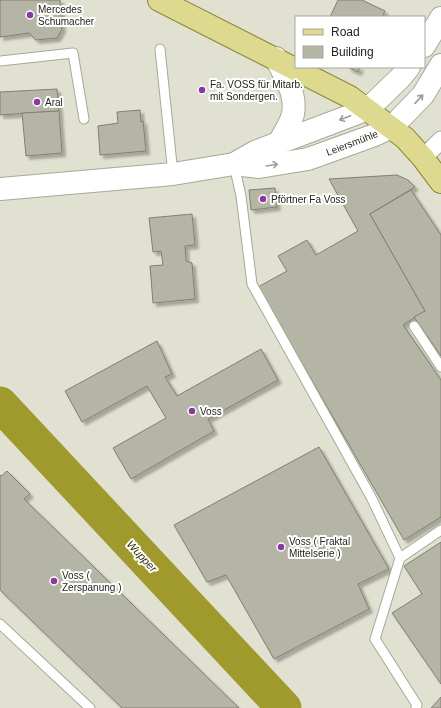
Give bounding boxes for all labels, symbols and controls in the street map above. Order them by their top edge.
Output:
place label: Mercedes Schumacher [38,4,95,27]
marker: Mercedes Schumacher [25,10,35,20]
legend [295,16,425,68]
text: Road [331,25,360,39]
text: Building [331,45,374,59]
place label: Fa. VOSS für Mitarb. mit Sondergen. [210,79,303,102]
marker: Fa. VOSS für Mitarb. mit Sondergen. [197,85,207,95]
one-way arrow [414,94,424,104]
marker: Aral [32,97,42,107]
place label: Aral [45,97,63,108]
one-way arrow [340,114,352,122]
street label: Leiersmühle [325,128,380,158]
one-way arrow [265,161,278,169]
marker: Pförtner Fa Voss [258,194,268,204]
place label: Pförtner Fa Voss [271,194,345,205]
marker: Voss [187,406,197,416]
place label: Voss [200,406,222,417]
place label: Voss ( Fraktal Mittelserie ) [289,536,350,559]
water label: Wupper [124,538,160,575]
marker: Voss ( Fraktal Mittelserie ) [276,542,286,552]
place label: Voss ( Zerspanung ) [62,570,121,593]
marker: Voss ( Zerspanung ) [49,576,59,586]

